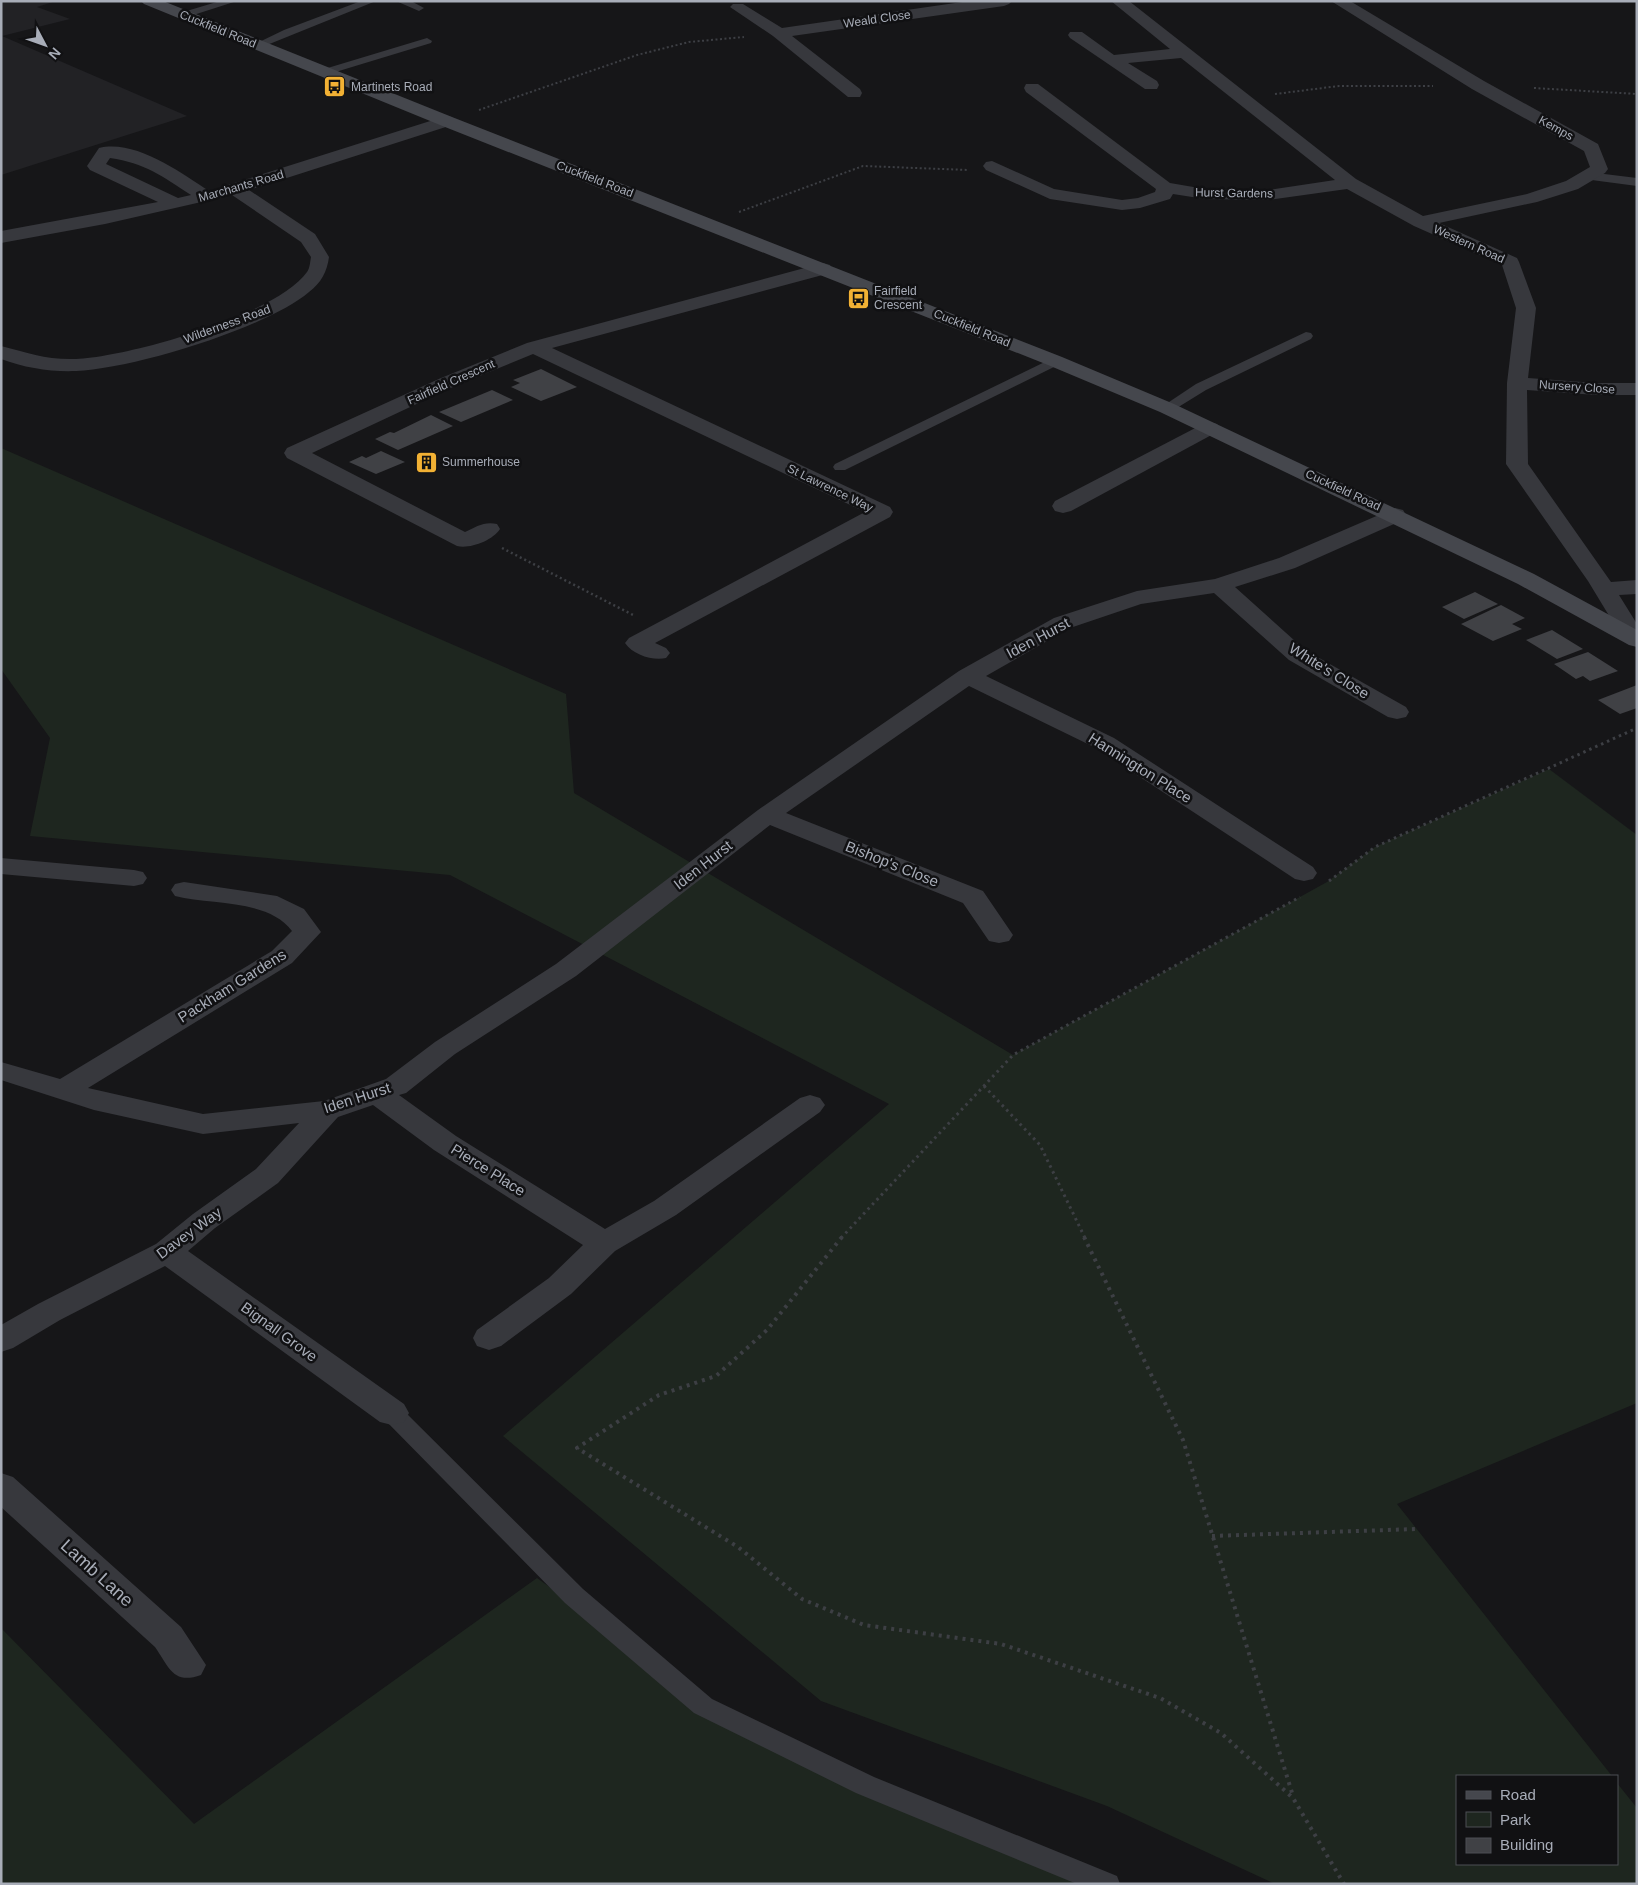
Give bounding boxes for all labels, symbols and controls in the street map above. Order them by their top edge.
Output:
street label: Cuckfield Road [178,7,258,51]
street label: Weald Close [842,7,912,31]
north arrow [20,20,70,70]
text: N [45,44,64,63]
bus stop icon: Martinets Road [323,75,347,99]
place label: Martinets Road [351,80,432,94]
street label: Kemps [1536,113,1576,143]
street label: Cuckfield Road [555,158,635,200]
street label: Marchants Road [197,167,285,205]
street label: Hurst Gardens [1195,185,1273,201]
street label: Western Road [1431,222,1507,266]
place label: Fairfield Crescent [874,284,923,312]
bus stop icon: Fairfield Crescent [846,286,870,310]
street label: Wilderness Road [182,302,272,346]
street label: Cuckfield Road [932,306,1012,350]
street label: Fairfield Crescent [405,356,497,408]
street label: Nursery Close [1539,377,1616,397]
building icon: Summerhouse [414,450,438,474]
place label: Summerhouse [442,455,520,469]
street label: St Lawrence Way [785,461,875,515]
street label: Cuckfield Road [1303,466,1383,514]
street label: Iden Hurst [1003,613,1073,661]
street label: White's Close [1286,639,1372,702]
street label: Hannington Place [1086,729,1195,806]
street label: Iden Hurst [670,836,736,893]
street label: Bishop's Close [843,837,941,890]
street label: Packham Gardens [175,945,289,1026]
street label: Iden Hurst [321,1078,393,1116]
street label: Pierce Place [448,1140,528,1199]
street label: Davey Way [153,1203,225,1262]
street label: Bignall Grove [238,1298,321,1365]
street label: Lamb Lane [57,1535,137,1611]
legend [1456,1775,1618,1865]
text: Road [1500,1786,1536,1803]
text: Park [1500,1811,1531,1828]
text: Building [1500,1836,1553,1853]

